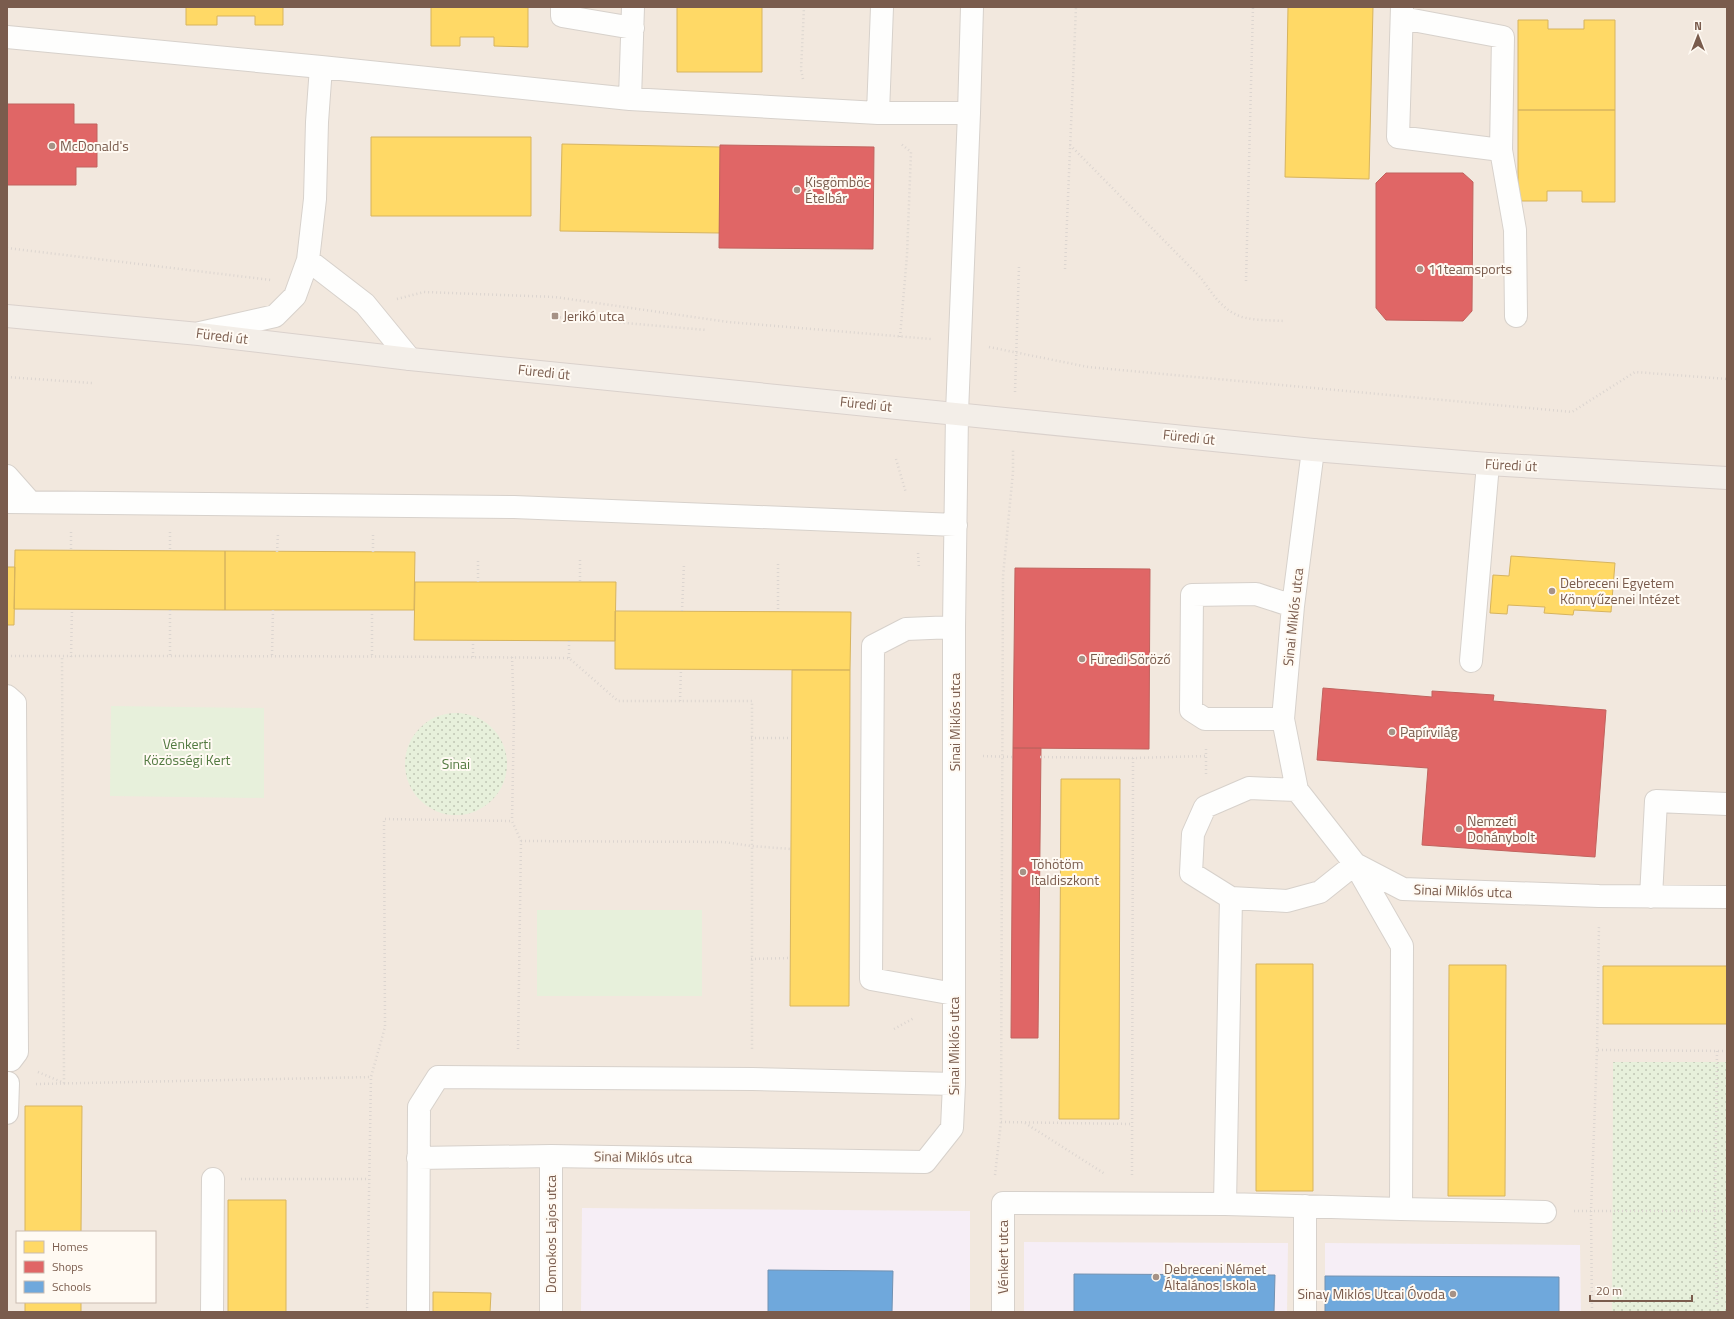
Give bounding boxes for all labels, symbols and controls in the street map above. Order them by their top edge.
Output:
north arrow [1678,16,1718,56]
text: N [1694,18,1702,34]
place label: McDonald's [60,135,129,156]
marker: McDonald's [47,141,57,151]
place label: Kisgömböc Ételbár [805,171,870,208]
marker: Kisgömböc Ételbár [792,185,802,195]
place label: 11teamsports [1428,258,1512,279]
marker: 11teamsports [1415,264,1425,274]
place label: Jerikó utca [563,305,624,326]
marker: Jerikó utca [550,311,560,321]
street label: Füredi út [195,322,249,349]
street label: Füredi út [517,358,571,385]
street label: Füredi út [839,390,893,417]
street label: Füredi út [1162,423,1216,450]
street label: Füredi út [1484,453,1538,476]
street label: Sinai Miklós utca [1277,567,1308,667]
place label: Debreceni Egyetem Könnyűzenei Intézet [1560,572,1680,609]
marker: Debreceni Egyetem Könnyűzenei Intézet [1547,586,1557,596]
place label: Füredi Söröző [1090,648,1171,669]
marker: Füredi Söröző [1077,654,1087,664]
street label: Sinai Miklós utca [944,673,965,771]
place label: Papírvilág [1400,721,1458,742]
marker: Papírvilág [1387,727,1397,737]
park label: Vénkerti Közösségi Kert [144,733,231,770]
park label: Sinai [442,753,470,774]
place label: Nemzeti Dohánybolt [1467,810,1535,847]
marker: Nemzeti Dohánybolt [1454,824,1464,834]
place label: Töhötöm Italdiszkont [1031,853,1099,890]
marker: Töhötöm Italdiszkont [1018,867,1028,877]
street label: Sinai Miklós utca [1413,878,1513,903]
street label: Sinai Miklós utca [943,997,964,1095]
street label: Sinai Miklós utca [594,1145,692,1168]
street label: Domokos Lajos utca [540,1175,561,1293]
street label: Vénkert utca [992,1220,1013,1294]
legend [16,1231,156,1303]
text: Homes [52,1237,88,1256]
text: Shops [52,1257,84,1276]
place label: Debreceni Német Általános Iskola [1164,1258,1266,1295]
marker: Debreceni Német Általános Iskola [1151,1272,1161,1282]
text: Schools [52,1277,92,1296]
scale bar [1590,1277,1692,1303]
text: 20 m [1596,1281,1622,1300]
place label: Sinay Miklós Utcai Óvoda [1297,1283,1445,1304]
marker: Sinay Miklós Utcai Óvoda [1448,1289,1458,1299]

